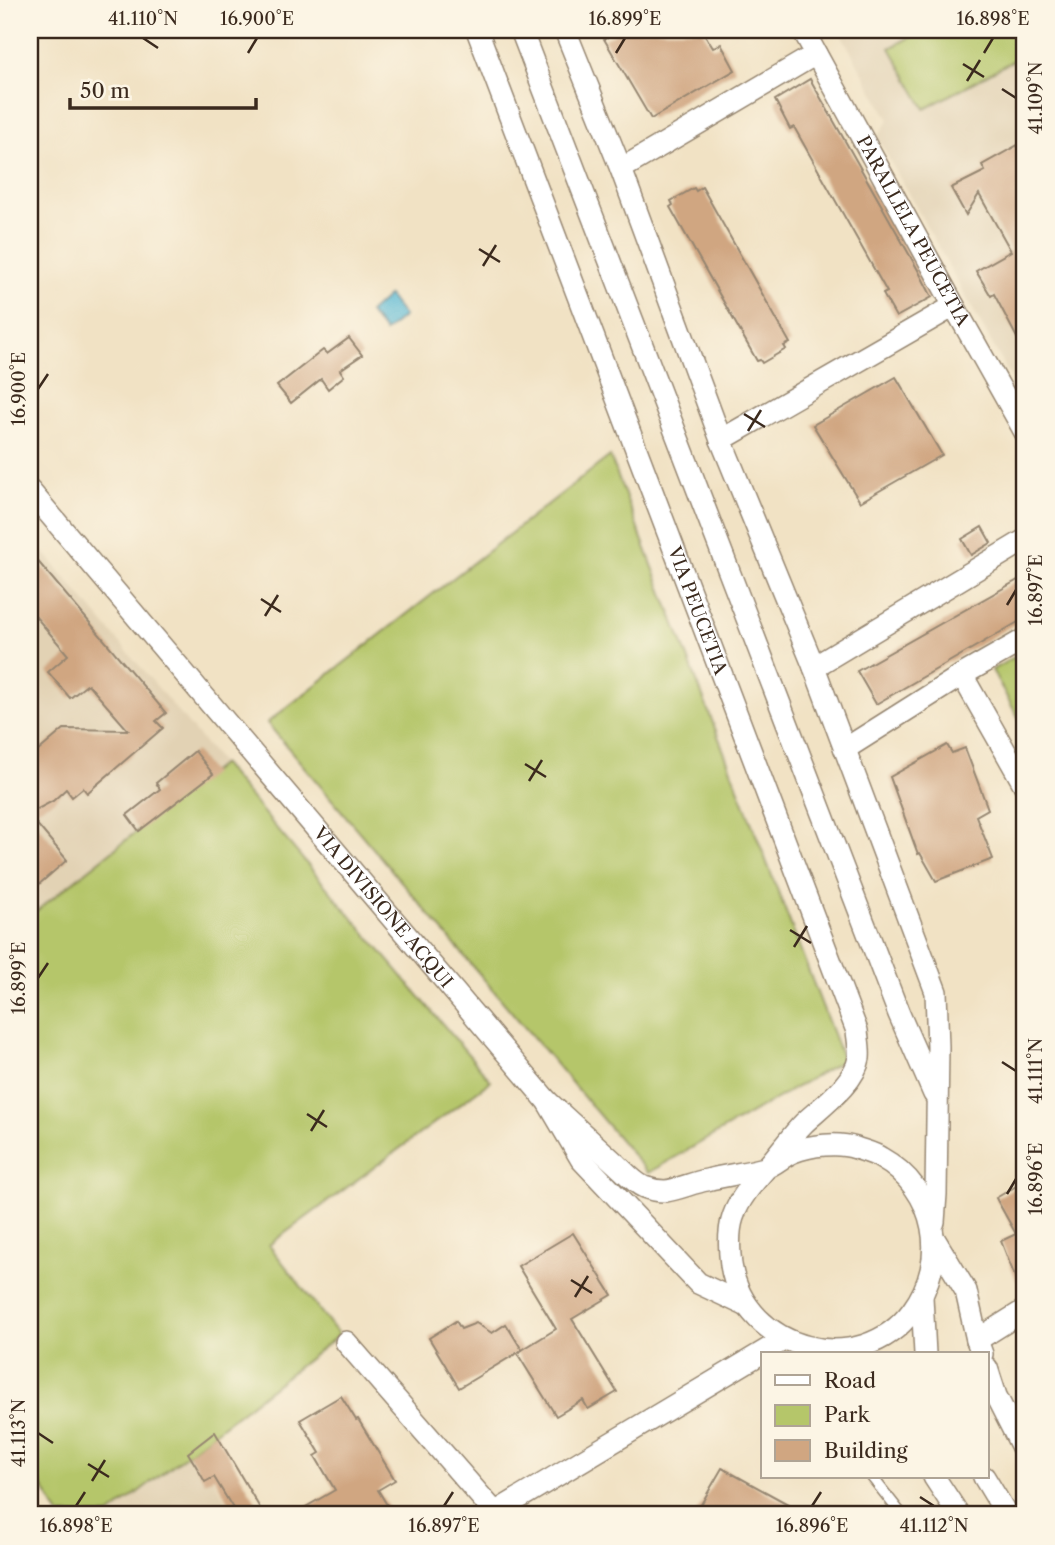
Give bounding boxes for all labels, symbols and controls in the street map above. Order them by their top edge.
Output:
text: 41.110°N [108,8,178,30]
text: 16.900°E [220,8,294,30]
text: 16.899°E [589,8,662,30]
text: 16.898°E [956,8,1030,30]
text: 41.109°N [1025,61,1047,135]
scale bar [70,66,256,110]
text: 50 m [80,78,130,103]
street label: PARALLELA PEUCETIA [852,132,974,331]
text: 16.900°E [8,352,30,426]
street label: VIA PEUCETIA [663,543,732,678]
text: 16.897°E [1025,554,1047,626]
street label: VIA DIVISIONE ACQUI [308,822,457,992]
text: 16.899°E [8,942,30,1015]
text: 41.111°N [1025,1038,1047,1104]
text: 16.896°E [1025,1143,1047,1215]
legend [761,1352,988,1478]
text: Road [824,1368,876,1393]
text: 41.113°N [8,1399,30,1467]
text: Park [824,1402,870,1427]
text: Building [824,1438,909,1463]
text: 16.898°E [39,1515,113,1537]
text: 16.897°E [408,1515,480,1537]
text: 16.896°E [776,1515,848,1537]
text: 41.112°N [899,1515,969,1537]

